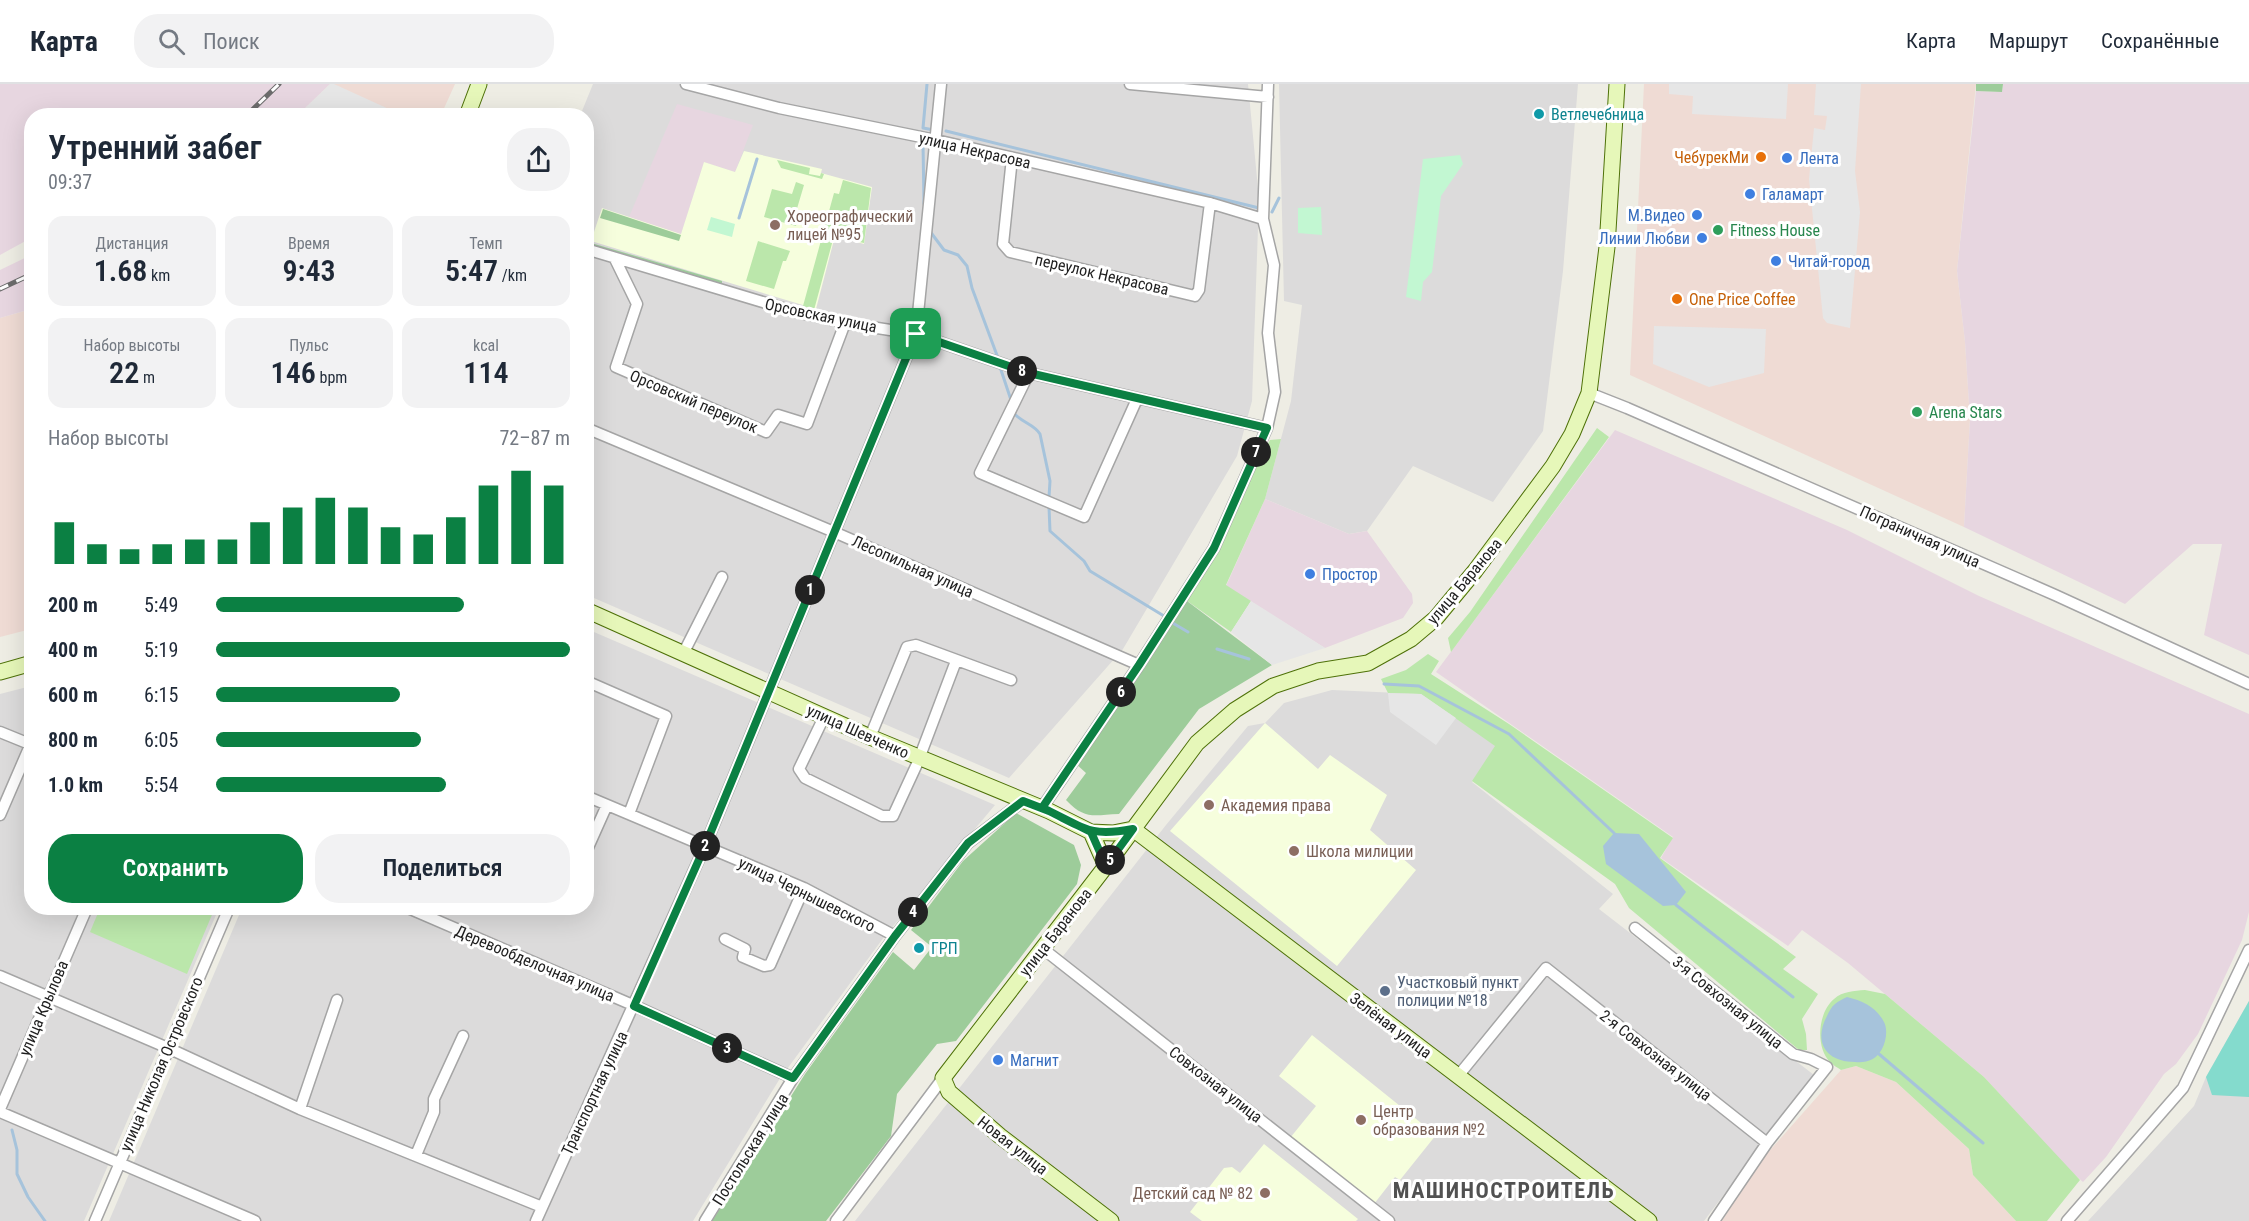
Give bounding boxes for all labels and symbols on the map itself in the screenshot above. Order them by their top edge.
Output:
place label: Ветлечебница [1551,105,1644,124]
marker: Ветлечебница [1532,107,1546,121]
street label: улица Некрасова [917,128,1033,173]
place label: ЧебурекМи [1674,148,1749,167]
place label: Лента [1799,149,1839,168]
marker: ЧебурекМи [1754,150,1768,164]
marker: Лента [1780,151,1794,165]
place label: Галамарт [1762,185,1824,204]
marker: Галамарт [1743,187,1757,201]
place label: М.Видео [1628,206,1685,225]
place label: Хореографический лицей №95 [787,207,913,244]
marker: М.Видео [1690,208,1704,222]
marker: Хореографический лицей №95 [768,218,782,232]
place label: Fitness House [1730,221,1820,240]
marker: Fitness House [1711,223,1725,237]
place label: Линии Любви [1599,229,1690,248]
marker: Линии Любви [1695,231,1709,245]
street label: переулок Некрасова [1033,250,1171,299]
place label: Читай-город [1788,252,1870,271]
marker: Читай-город [1769,254,1783,268]
place label: One Price Coffee [1689,290,1796,309]
marker: One Price Coffee [1670,292,1684,306]
street label: Орсовская улица [763,294,879,337]
pin [890,308,941,359]
pin: 8 [1007,356,1037,386]
street label: Орсовский переулок [627,366,761,437]
place label: Arena Stars [1929,403,2002,422]
marker: Arena Stars [1910,405,1924,419]
pin: 7 [1241,437,1271,467]
street label: Пограничная улица [1857,501,1983,571]
street label: Лесопильная улица [849,531,976,602]
street label: улица Баранова [1423,535,1506,628]
place label: Простор [1322,565,1378,584]
marker: Простор [1303,567,1317,581]
pin: 1 [795,575,825,605]
pin: 6 [1106,677,1136,707]
street label: улица Шевченко [804,700,912,762]
place label: Академия права [1221,796,1331,815]
marker: Академия права [1202,798,1216,812]
pin: 2 [690,831,720,861]
place label: Школа милиции [1306,842,1413,861]
marker: Школа милиции [1287,844,1301,858]
pin: 5 [1095,845,1125,875]
street label: улица Чернышевского [735,853,878,936]
street label: улица Баранова [1015,885,1096,980]
pin: 4 [898,897,928,927]
street label: Деревообделочная улица [452,921,617,1006]
place label: ГРП [931,939,958,958]
marker: ГРП [912,941,926,955]
street label: 3-я Совхозная улица [1669,952,1787,1053]
street label: улица Крылова [15,958,72,1059]
place label: Участковый пункт полиции №18 [1397,973,1519,1010]
street label: улица Николая Островского [116,974,207,1154]
marker: Участковый пункт полиции №18 [1378,984,1392,998]
street label: Зелёная улица [1346,989,1435,1062]
street label: 2-я Совхозная улица [1596,1006,1715,1105]
street label: Транспортная улица [557,1028,632,1158]
pin: 3 [712,1033,742,1063]
street label: Совхозная улица [1165,1042,1266,1127]
place label: Магнит [1010,1051,1059,1070]
marker: Магнит [991,1053,1005,1067]
street label: Постольская улица [708,1090,793,1209]
place label: Центр образования №2 [1373,1102,1485,1139]
street label: Новая улица [974,1112,1052,1179]
marker: Центр образования №2 [1354,1113,1368,1127]
district label: МАШИНОСТРОИТЕЛЬ [1393,1178,1615,1203]
place label: Детский сад № 82 [1133,1184,1253,1203]
marker: Детский сад № 82 [1258,1186,1272,1200]

